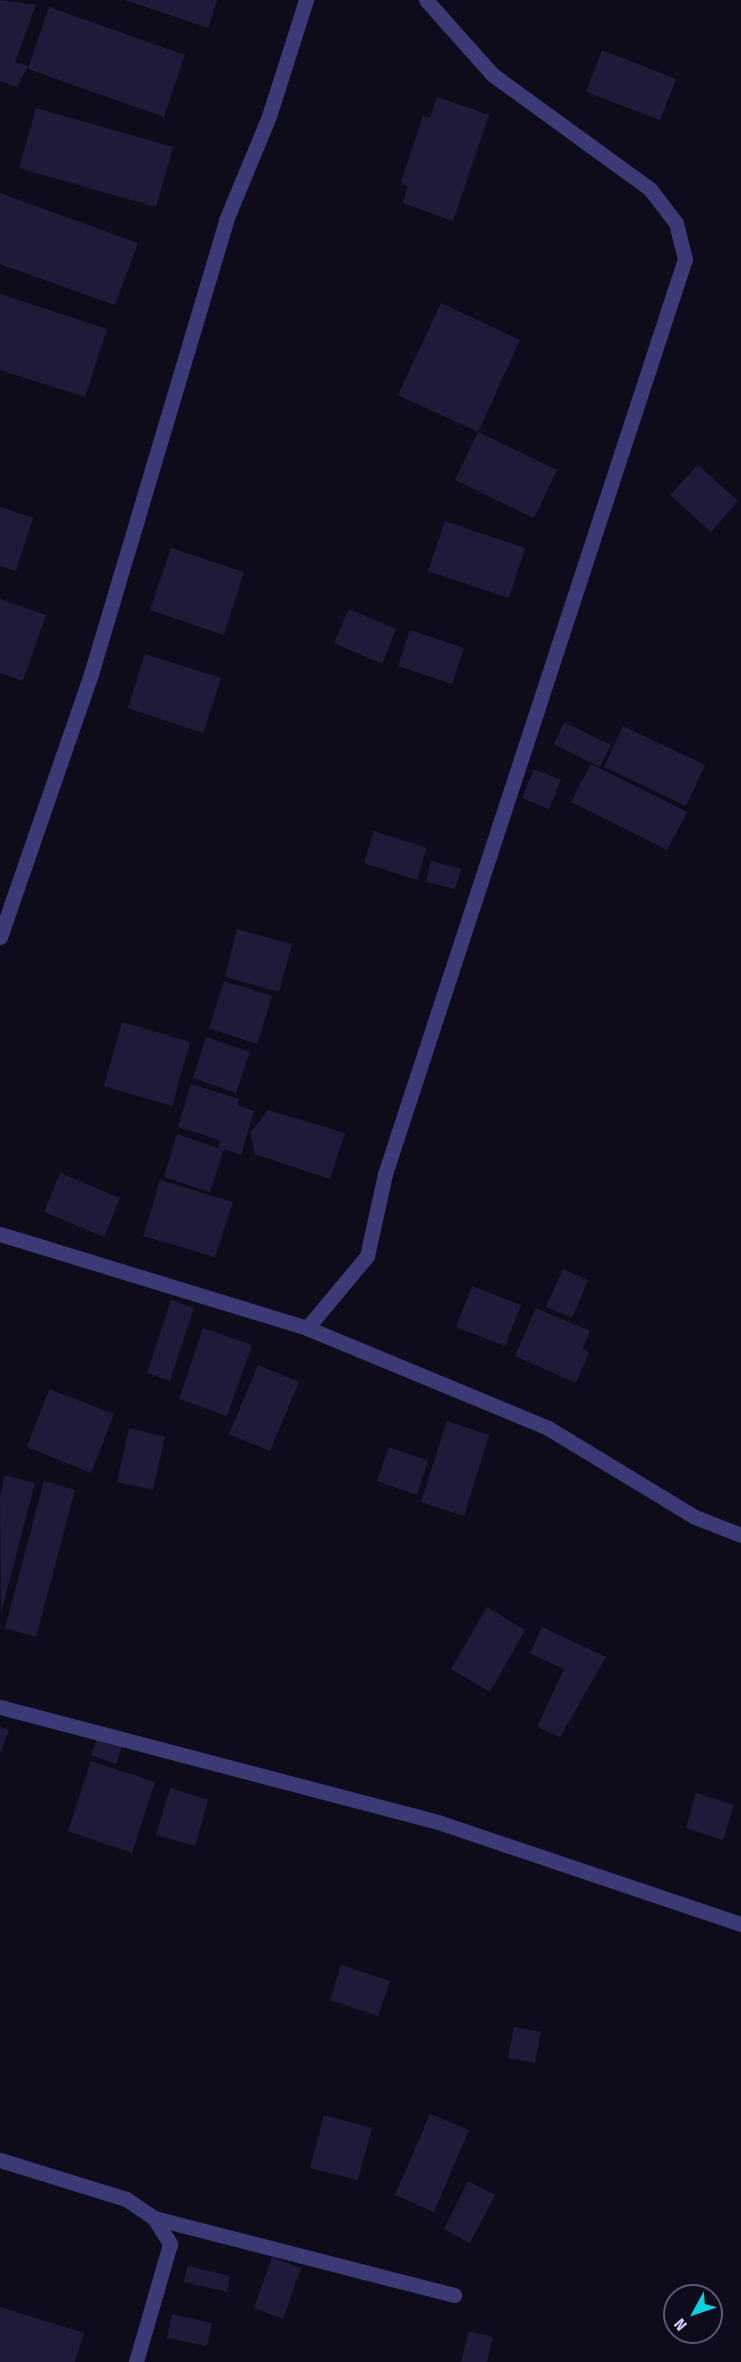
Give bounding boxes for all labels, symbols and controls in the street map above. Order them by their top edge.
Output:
north arrow [663,2284,723,2344]
text: N [670,2315,691,2334]

